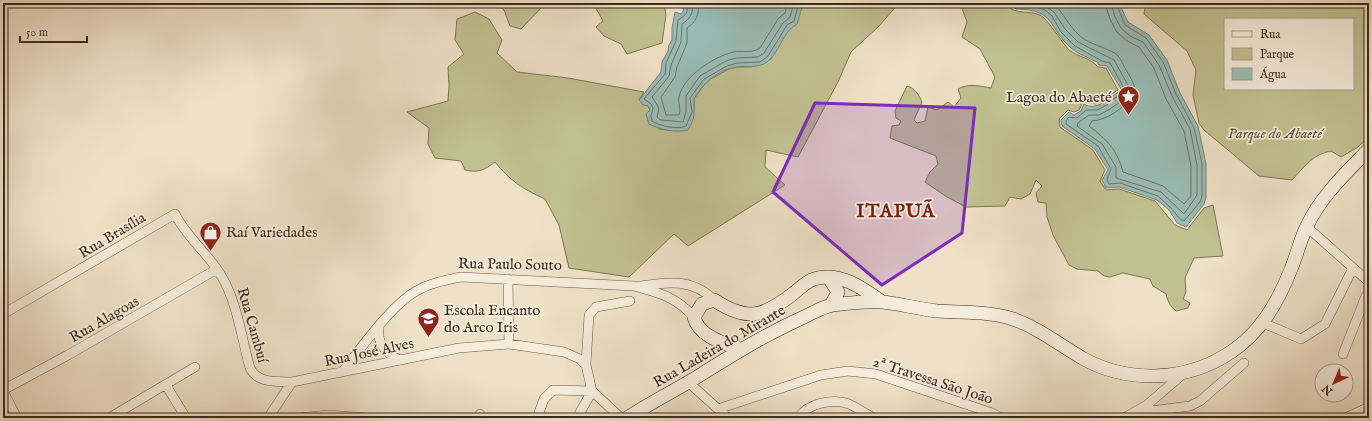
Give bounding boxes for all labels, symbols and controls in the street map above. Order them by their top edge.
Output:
scale bar [20,18,87,44]
legend [1224,18,1354,90]
text: 50 m [26,25,48,40]
text: Rua [1260,27,1281,42]
text: Parque [1260,47,1295,63]
text: Água [1259,66,1287,82]
place icon: Lagoa do Abaeté [1115,84,1141,117]
place label: Lagoa do Abaeté [1006,88,1112,107]
park label: Parque do Abaeté [1228,124,1325,143]
district label: ITAPUÃ [856,199,936,224]
street label: Rua Brasília [75,208,150,263]
shop icon: Raí Variedades [198,219,224,252]
place label: Raí Variedades [226,223,317,242]
street label: Rua Paulo Souto [458,254,562,275]
street label: Rua Cambuí [233,285,273,366]
street label: Rua Alagoas [66,292,143,347]
place label: Escola Encanto do Arco Iris [444,301,540,337]
street label: Rua Ladeira do Mirante [650,301,789,392]
school or university icon: Escola Encanto do Arco Iris [416,306,442,339]
street label: Rua José Alves [323,334,416,371]
street label: 2ª Travessa São João [870,352,995,409]
north arrow [1314,363,1354,403]
text: N [1319,381,1337,399]

